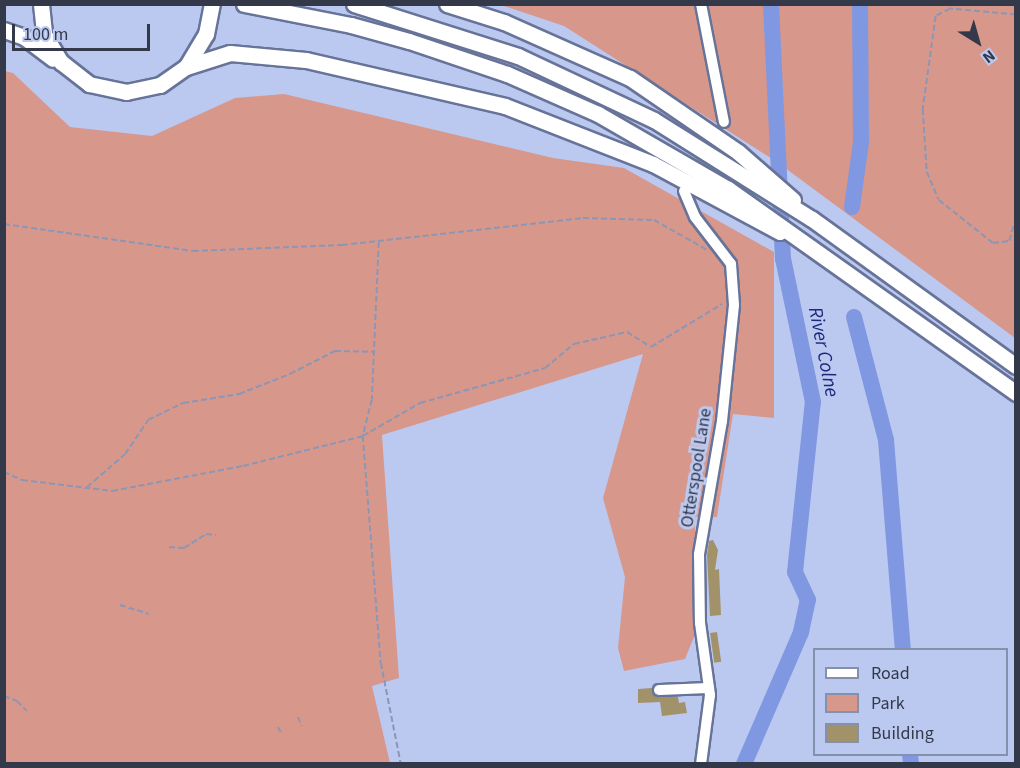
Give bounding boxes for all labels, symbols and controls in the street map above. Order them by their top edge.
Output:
scale bar [15,12,153,50]
north arrow [948,12,1008,72]
text: 100 m [23,22,68,47]
text: N [978,44,1000,68]
water label: River Colne [802,305,844,399]
street label: Otterspool Lane [677,407,717,529]
legend [813,648,1008,756]
text: Road [871,661,910,686]
text: Park [871,691,905,716]
text: Building [871,721,934,746]

